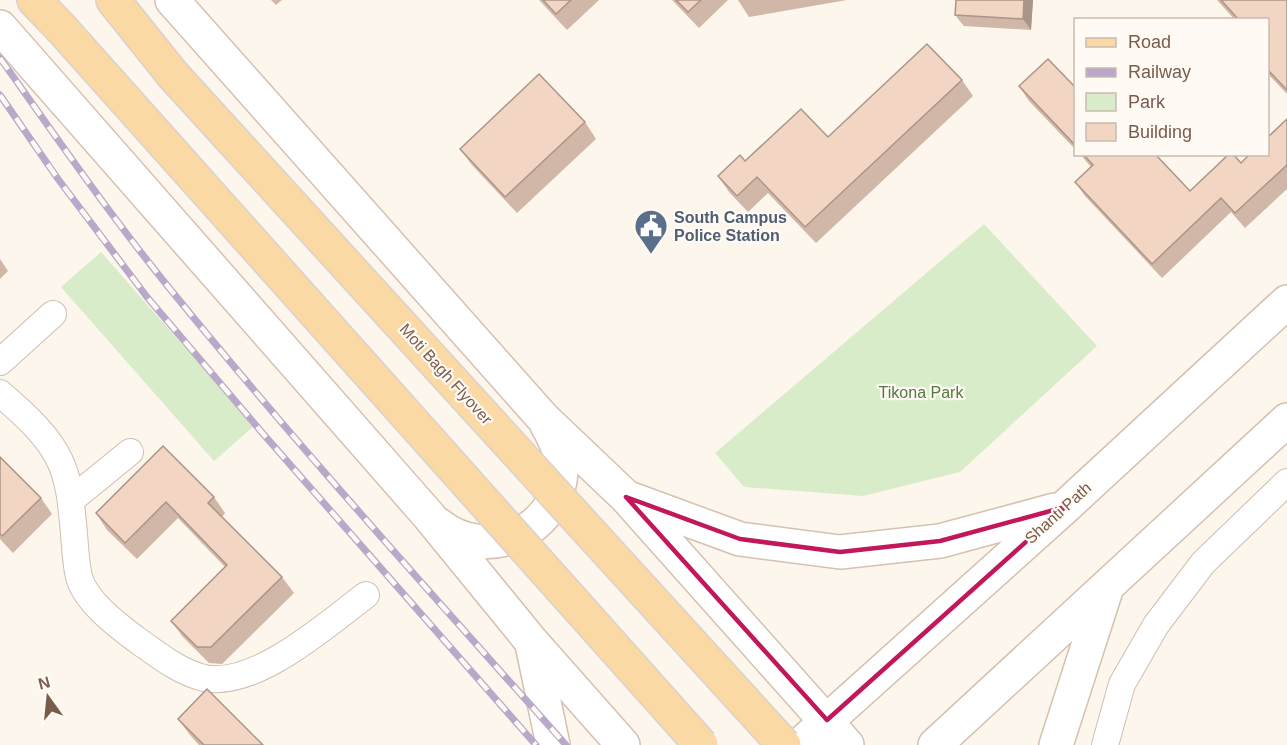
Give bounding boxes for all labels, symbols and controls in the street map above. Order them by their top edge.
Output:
legend [1074,18,1269,156]
text: Road [1128,32,1171,52]
text: Railway [1128,62,1191,82]
text: Park [1128,92,1166,112]
text: Building [1128,122,1192,142]
public building icon: South Campus Police Station [633,208,669,255]
place label: South Campus Police Station [674,209,787,244]
street label: Moti Bagh Flyover [397,320,496,428]
park label: Tikona Park [879,384,964,401]
street label: Shanti Path [1022,479,1094,547]
north arrow [18,667,78,727]
text: N [36,673,52,693]

